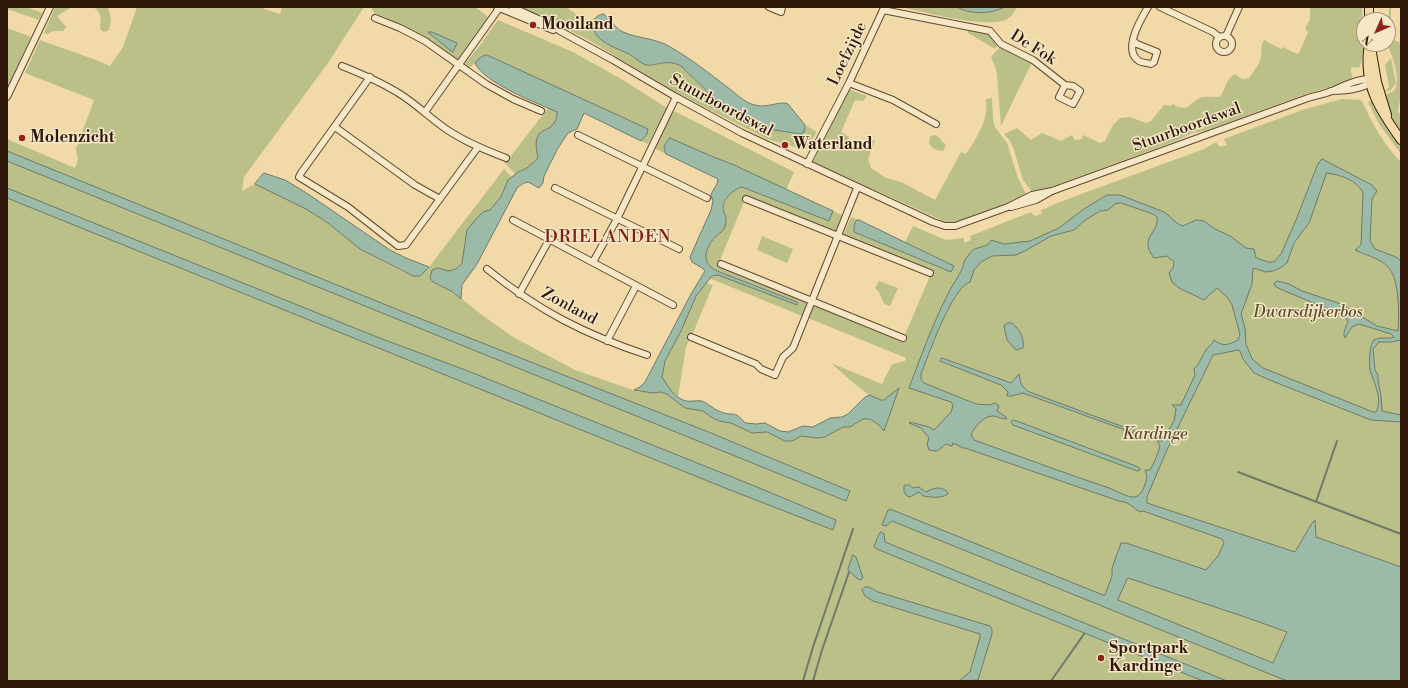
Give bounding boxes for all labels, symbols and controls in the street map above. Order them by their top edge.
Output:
north arrow [1356,12,1396,52]
place label: Mooiland [541,15,614,35]
street label: Loefzijde [824,19,872,89]
marker: Mooiland [528,20,538,30]
street label: De Fok [1006,26,1060,70]
text: N [1360,32,1376,48]
street label: Stuurboordswal [666,71,776,141]
street label: Stuurboordswal [1130,99,1244,157]
place label: Molenzicht [30,128,114,148]
marker: Molenzicht [17,133,27,143]
place label: Waterland [793,135,873,155]
marker: Waterland [780,140,790,150]
district label: DRIELANDEN [545,228,671,248]
street label: Zonland [538,284,600,330]
park label: Dwarsdijkerbos [1253,303,1363,323]
park label: Kardinge [1122,425,1188,445]
place label: Sportpark Kardinge [1109,639,1188,677]
marker: Sportpark Kardinge [1096,653,1106,663]

